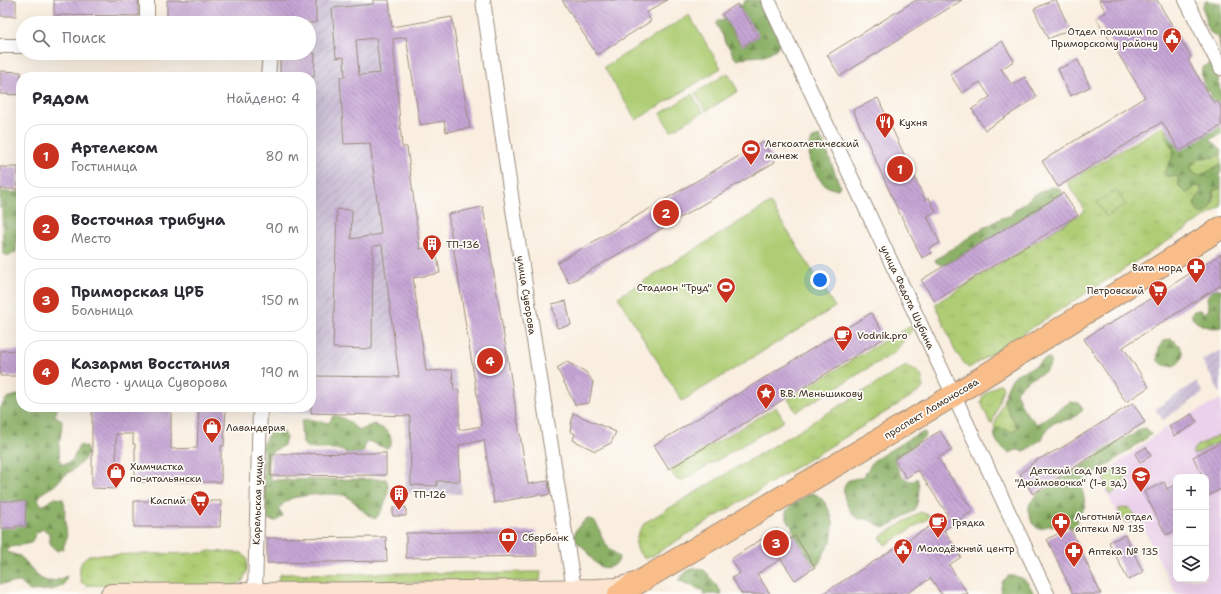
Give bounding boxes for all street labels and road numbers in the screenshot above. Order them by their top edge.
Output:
street label: улица Федота Шубина [878,243,938,352]
street label: улица Суворова [514,255,539,336]
street label: проспект Ломоносова [882,375,982,442]
street label: Карельская улица [249,454,266,545]

